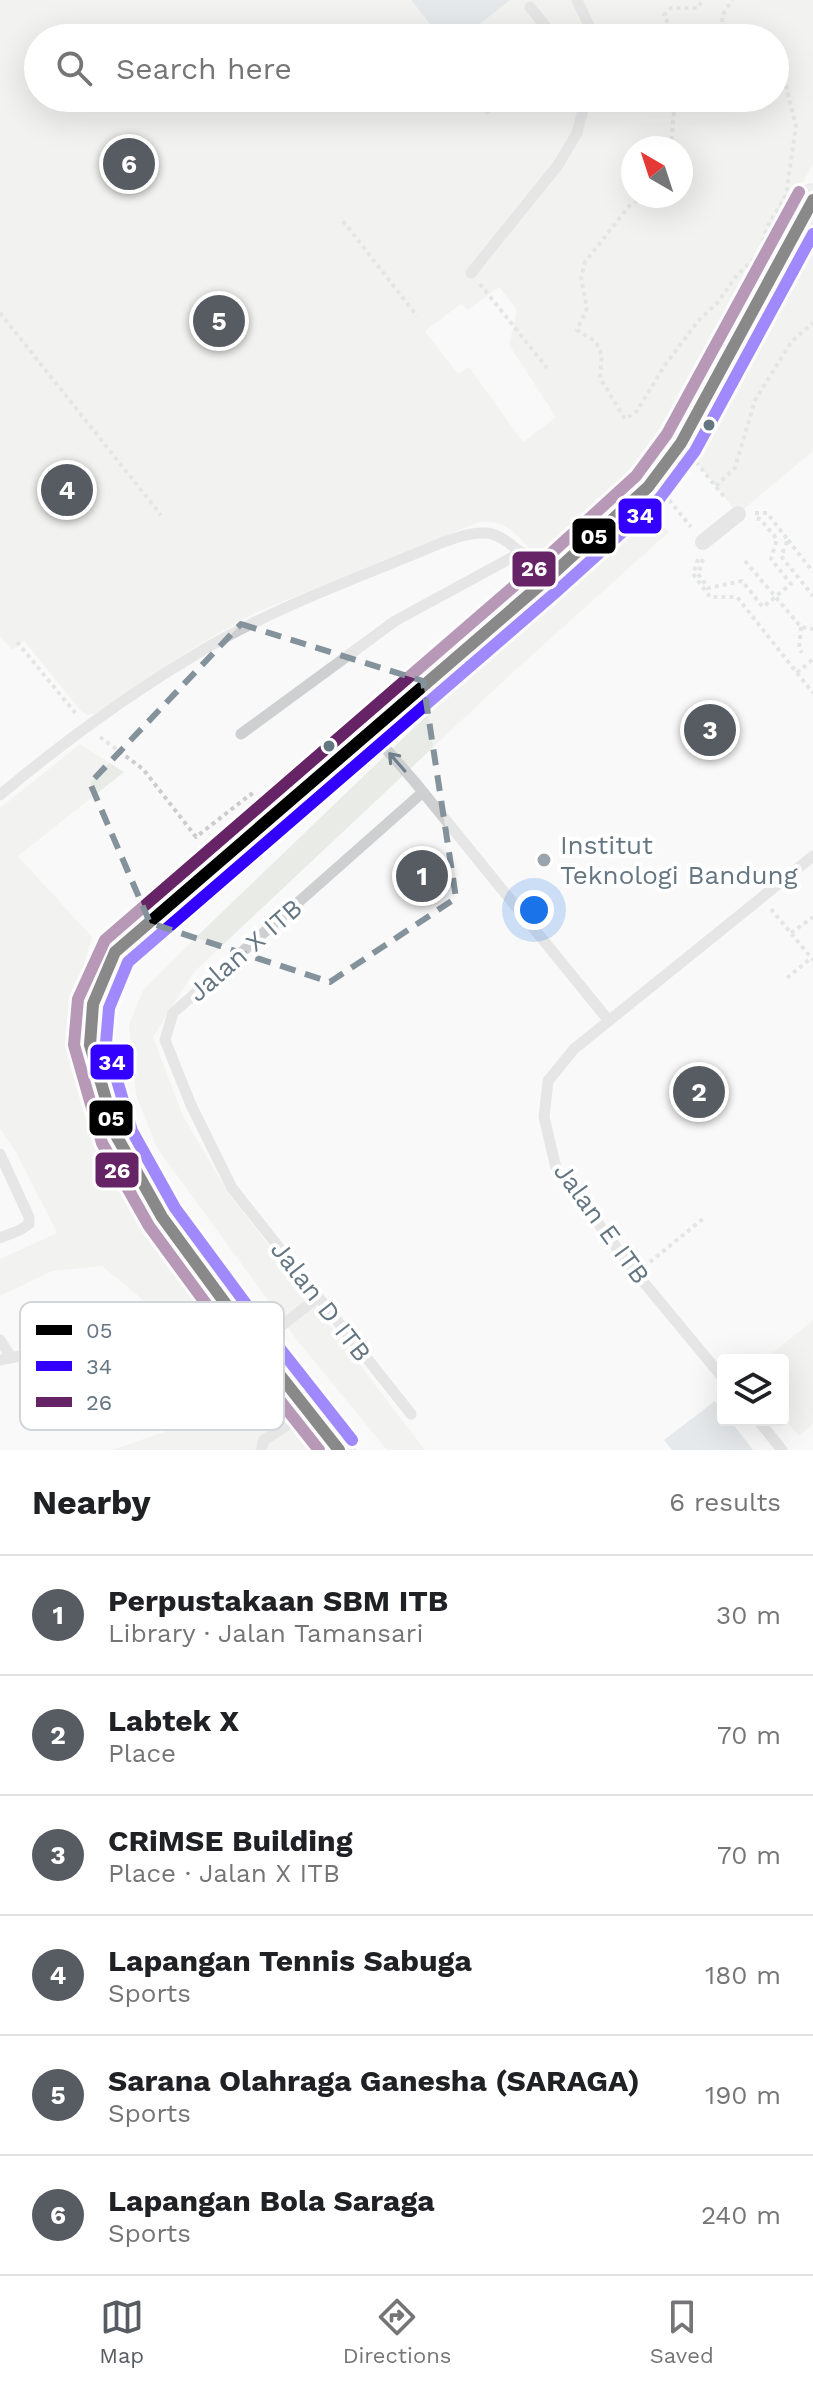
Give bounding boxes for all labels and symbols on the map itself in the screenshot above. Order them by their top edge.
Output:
pin: 6 [103,134,155,194]
north arrow [621,136,693,208]
pin: 5 [193,291,245,351]
unlabelled marker [701,417,717,433]
pin: 4 [41,460,93,520]
line badge: 34 [617,497,663,535]
text: 34 [626,503,654,528]
line badge: 05 [571,517,617,555]
text: 05 [581,524,607,549]
line badge: 26 [511,550,557,588]
text: 26 [521,556,547,581]
pin: 3 [684,700,736,760]
unlabelled marker [321,738,337,754]
one-way arrow [388,752,406,772]
place label: Institut Teknologi Bandung [560,830,798,890]
pin: 1 [396,846,448,906]
marker: Institut Teknologi Bandung [535,851,553,869]
your location [514,890,554,930]
street label: Jalan X ITB [182,892,308,1008]
line badge: 34 [89,1043,135,1081]
text: 34 [98,1050,126,1075]
pin: 2 [673,1062,725,1122]
line badge: 05 [88,1099,134,1137]
text: 05 [98,1106,124,1131]
line badge: 26 [94,1151,140,1189]
street label: Jalan E ITB [548,1157,656,1289]
text: 26 [104,1158,130,1183]
street label: Jalan D ITB [265,1235,377,1367]
legend [20,1302,284,1430]
text: 05 [86,1318,113,1343]
text: 34 [86,1354,112,1379]
text: 26 [86,1390,112,1415]

